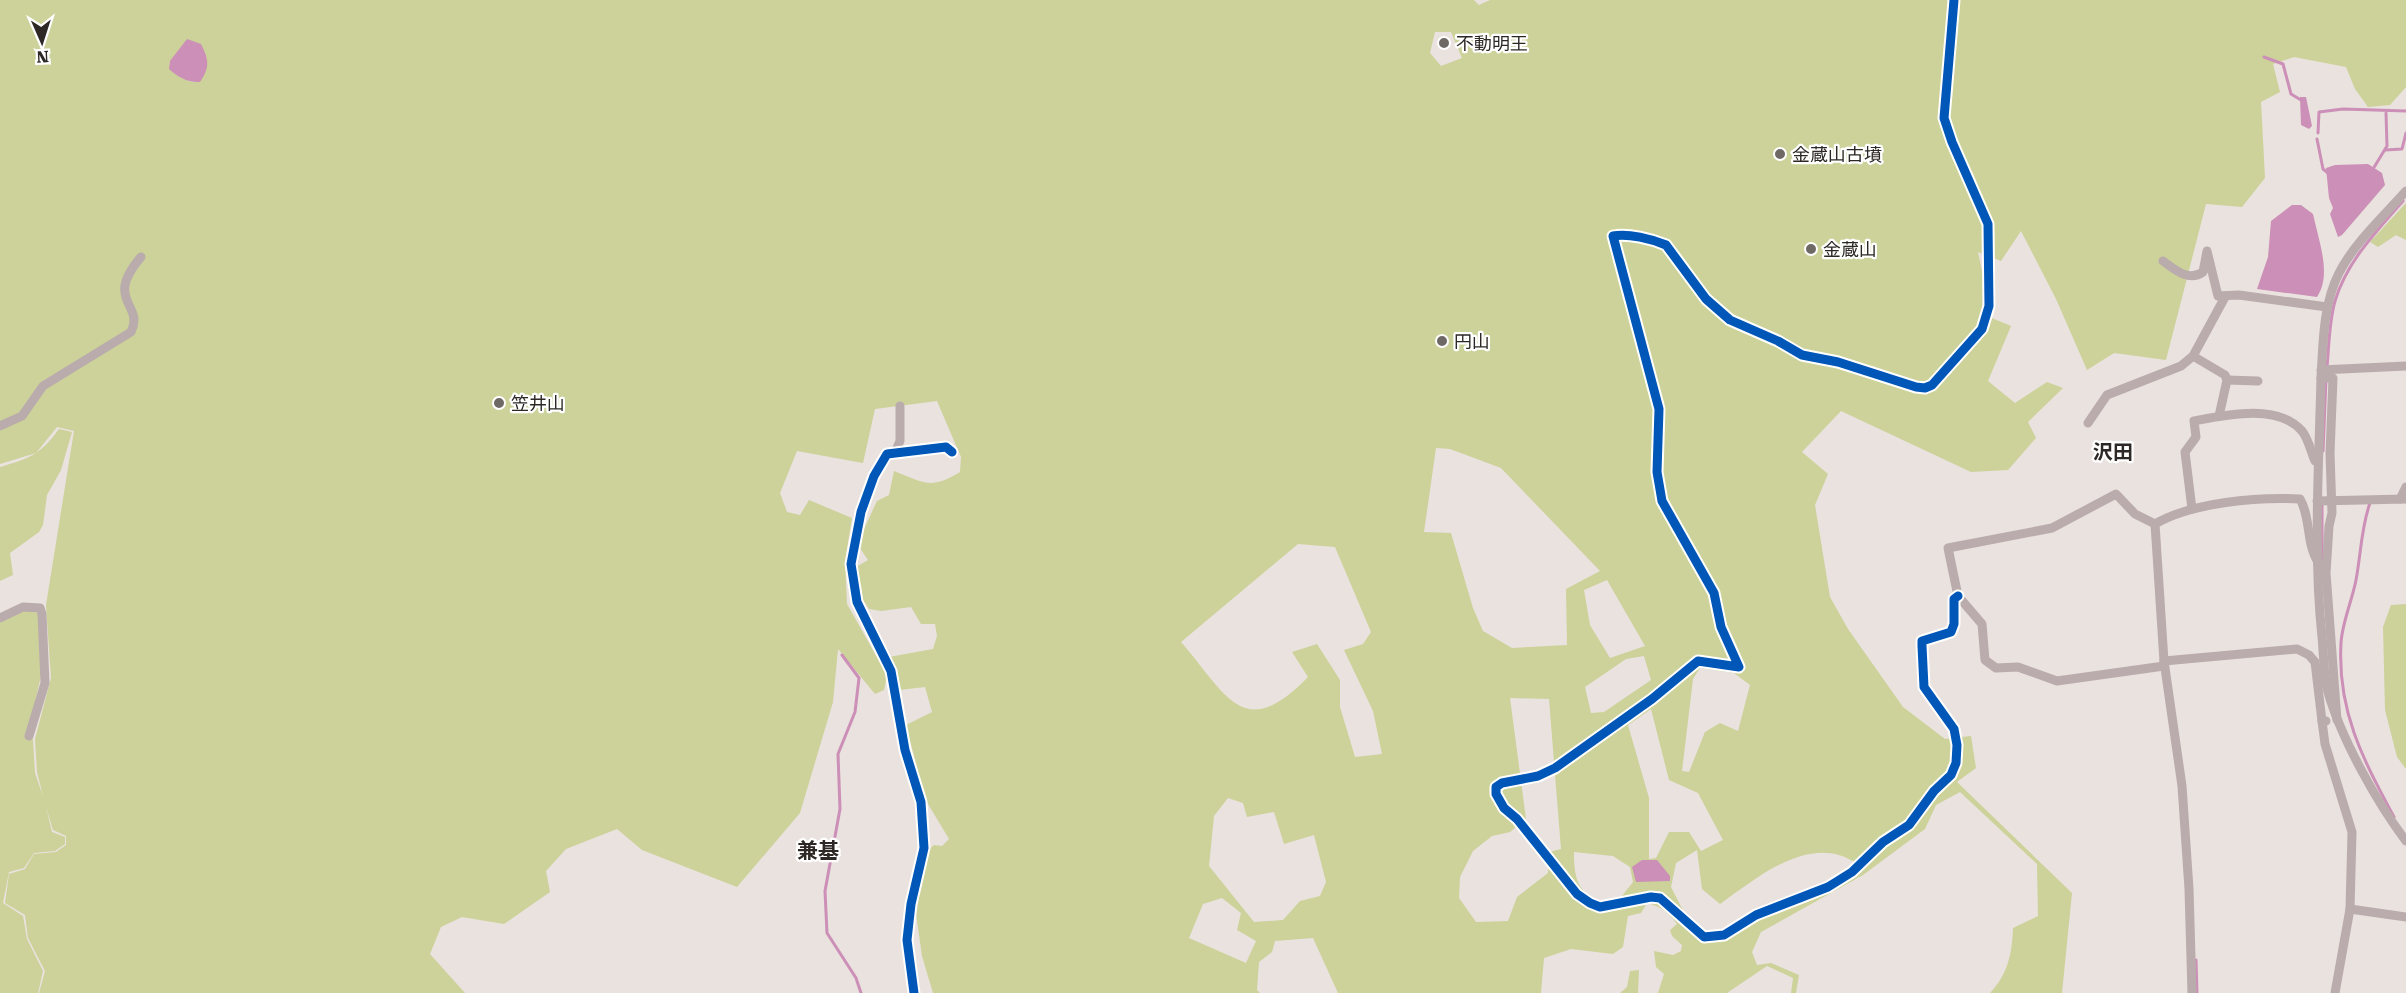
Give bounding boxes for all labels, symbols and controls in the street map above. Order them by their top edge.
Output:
north arrow [12,12,72,72]
place label: 不動明王 [1456,33,1528,54]
marker: 不動明王 [1437,36,1451,50]
text: N [36,47,49,66]
place label: 金蔵山古墳 [1792,144,1882,165]
marker: 金蔵山古墳 [1773,147,1787,161]
place label: 金蔵山 [1823,239,1877,260]
marker: 金蔵山 [1804,242,1818,256]
place label: 円山 [1454,331,1490,352]
marker: 円山 [1435,334,1449,348]
place label: 笠井山 [511,393,565,414]
marker: 笠井山 [492,396,506,410]
district label: 沢田 [2093,440,2133,464]
district label: 兼基 [797,839,839,863]

